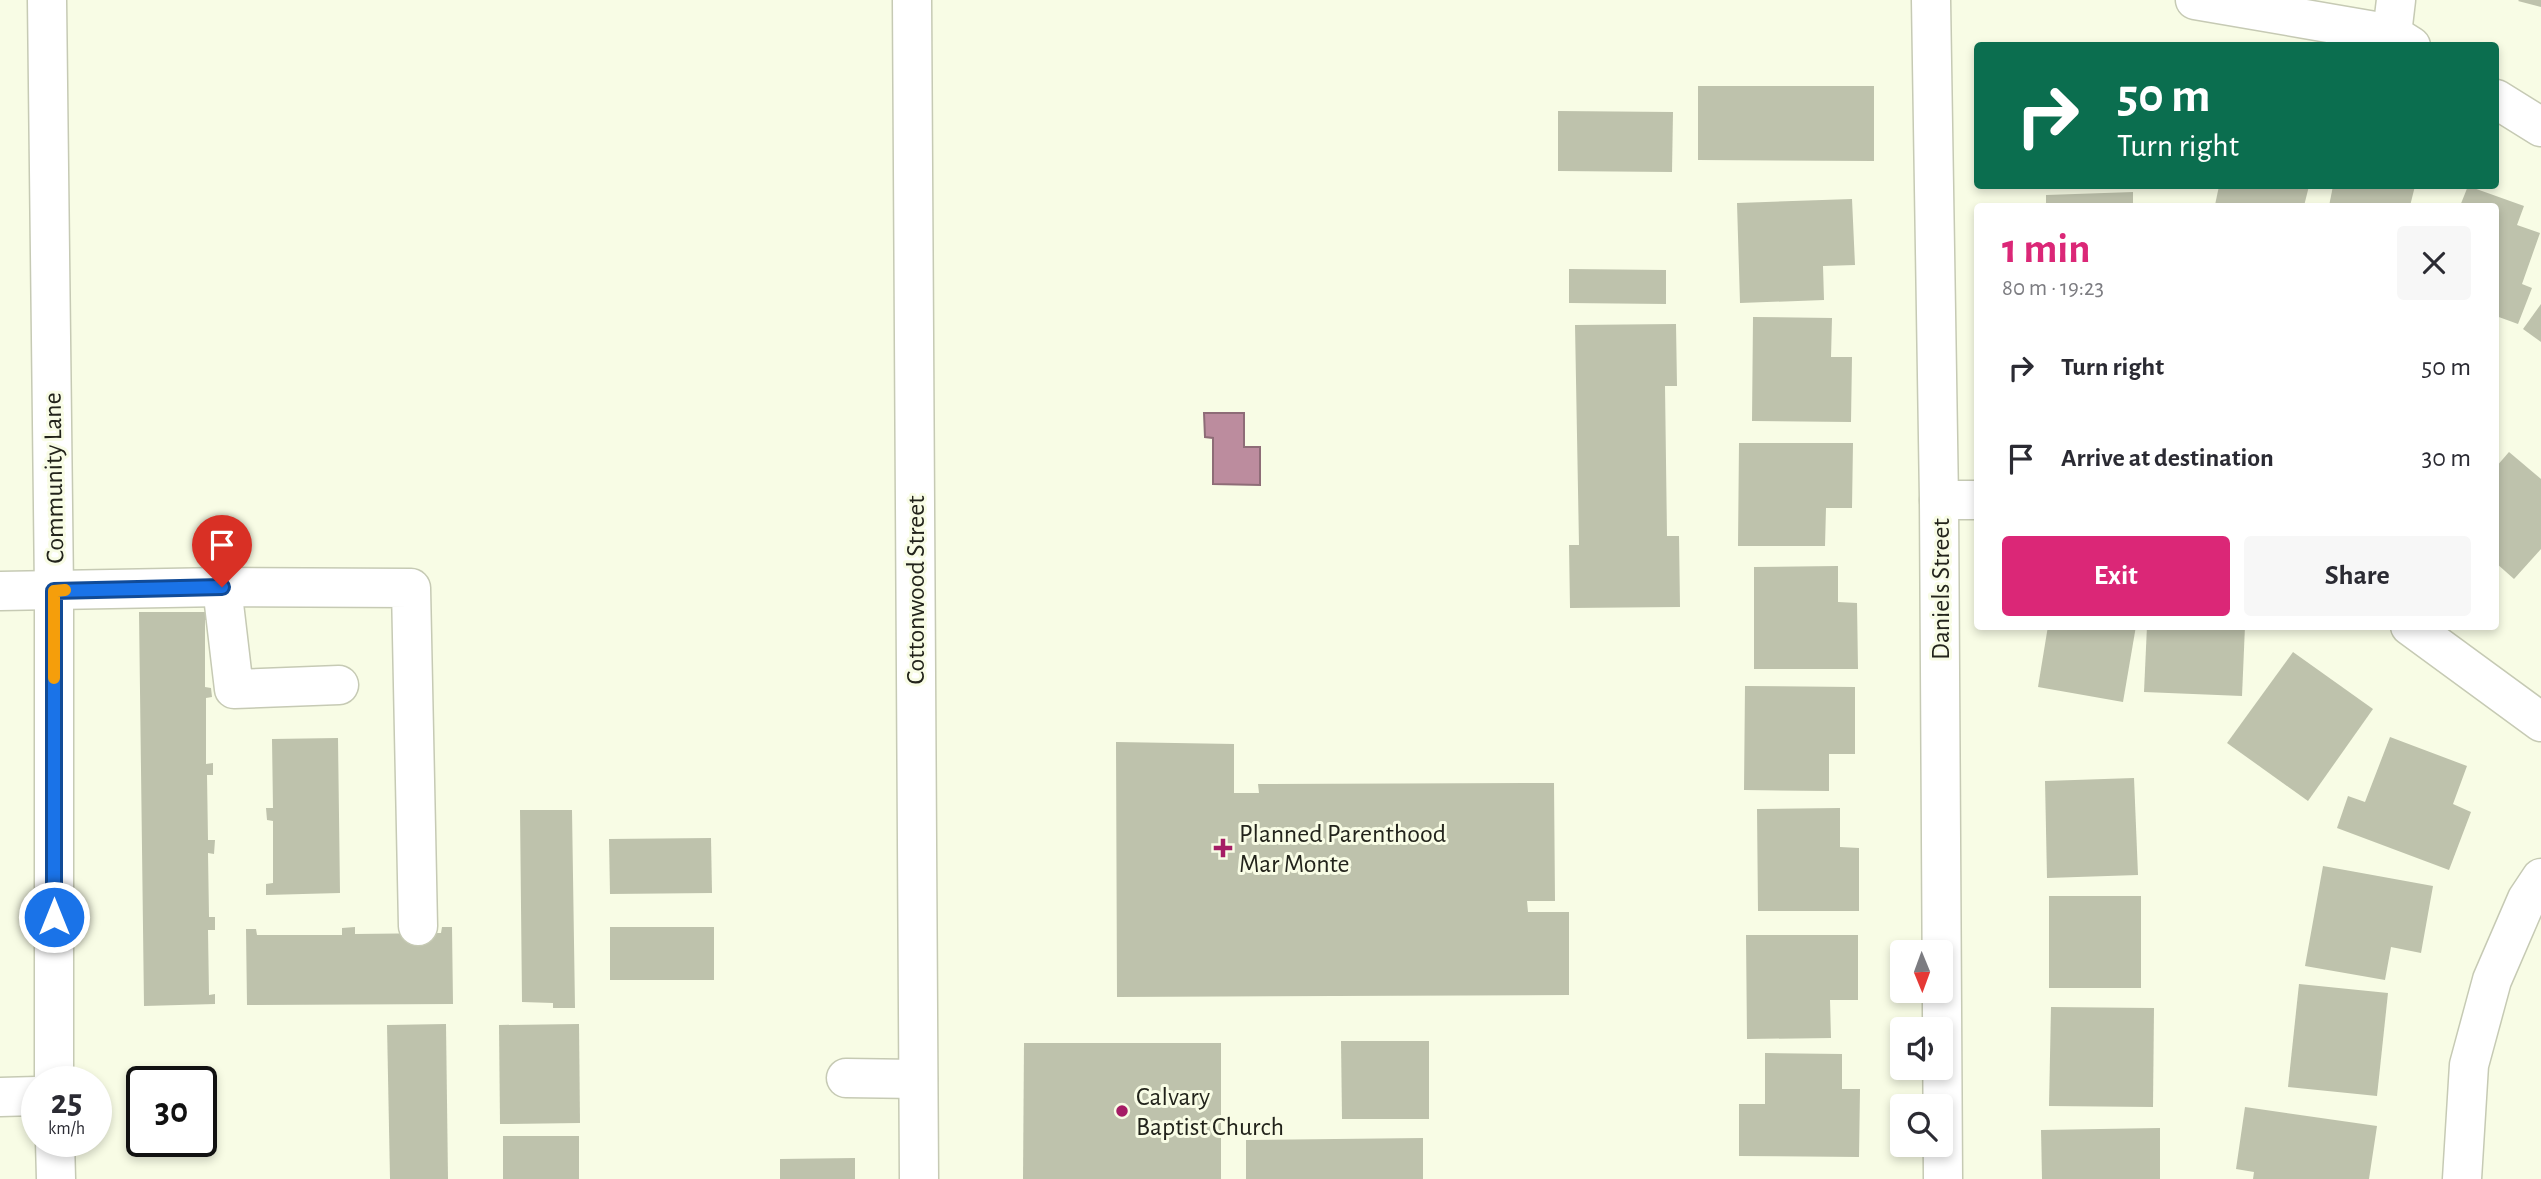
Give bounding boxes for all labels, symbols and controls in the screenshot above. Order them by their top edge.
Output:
icon: right [2002,70,2093,161]
text: 50 m [2117,72,2211,121]
text: Turn right [2117,130,2239,162]
button: close [2397,226,2471,300]
text: 1 min [2002,228,2091,270]
text: 80 m · 19:23 [2002,277,2104,300]
icon: right [2002,349,2040,387]
text: Turn right [2061,354,2164,380]
text: 50 m [2421,354,2471,380]
street label: Community Lane [40,392,68,564]
icon: arrive [2002,440,2040,478]
text: Arrive at destination [2061,445,2274,471]
text: 30 m [2421,445,2471,471]
street label: Cottonwood Street [903,495,929,685]
pin [192,515,252,587]
street label: Daniels Street [1928,518,1954,660]
icon: arrive [203,526,241,564]
button: Exit [2002,536,2230,616]
button: Share [2244,536,2471,616]
place label: Planned Parenthood Mar Monte [1239,821,1446,877]
marker: Planned Parenthood Mar Monte [1213,838,1233,858]
position arrow [17,880,91,954]
north arrow [1890,940,1953,1003]
map controls [1890,940,1953,1157]
button: sound [1890,1017,1953,1080]
speed limit sign: 30 [126,1066,217,1157]
place label: Calvary Baptist Church [1136,1084,1284,1140]
text: 25 [51,1085,82,1120]
button: search [1890,1094,1953,1157]
marker: Calvary Baptist Church [1114,1103,1130,1119]
text: km/h [48,1120,85,1138]

